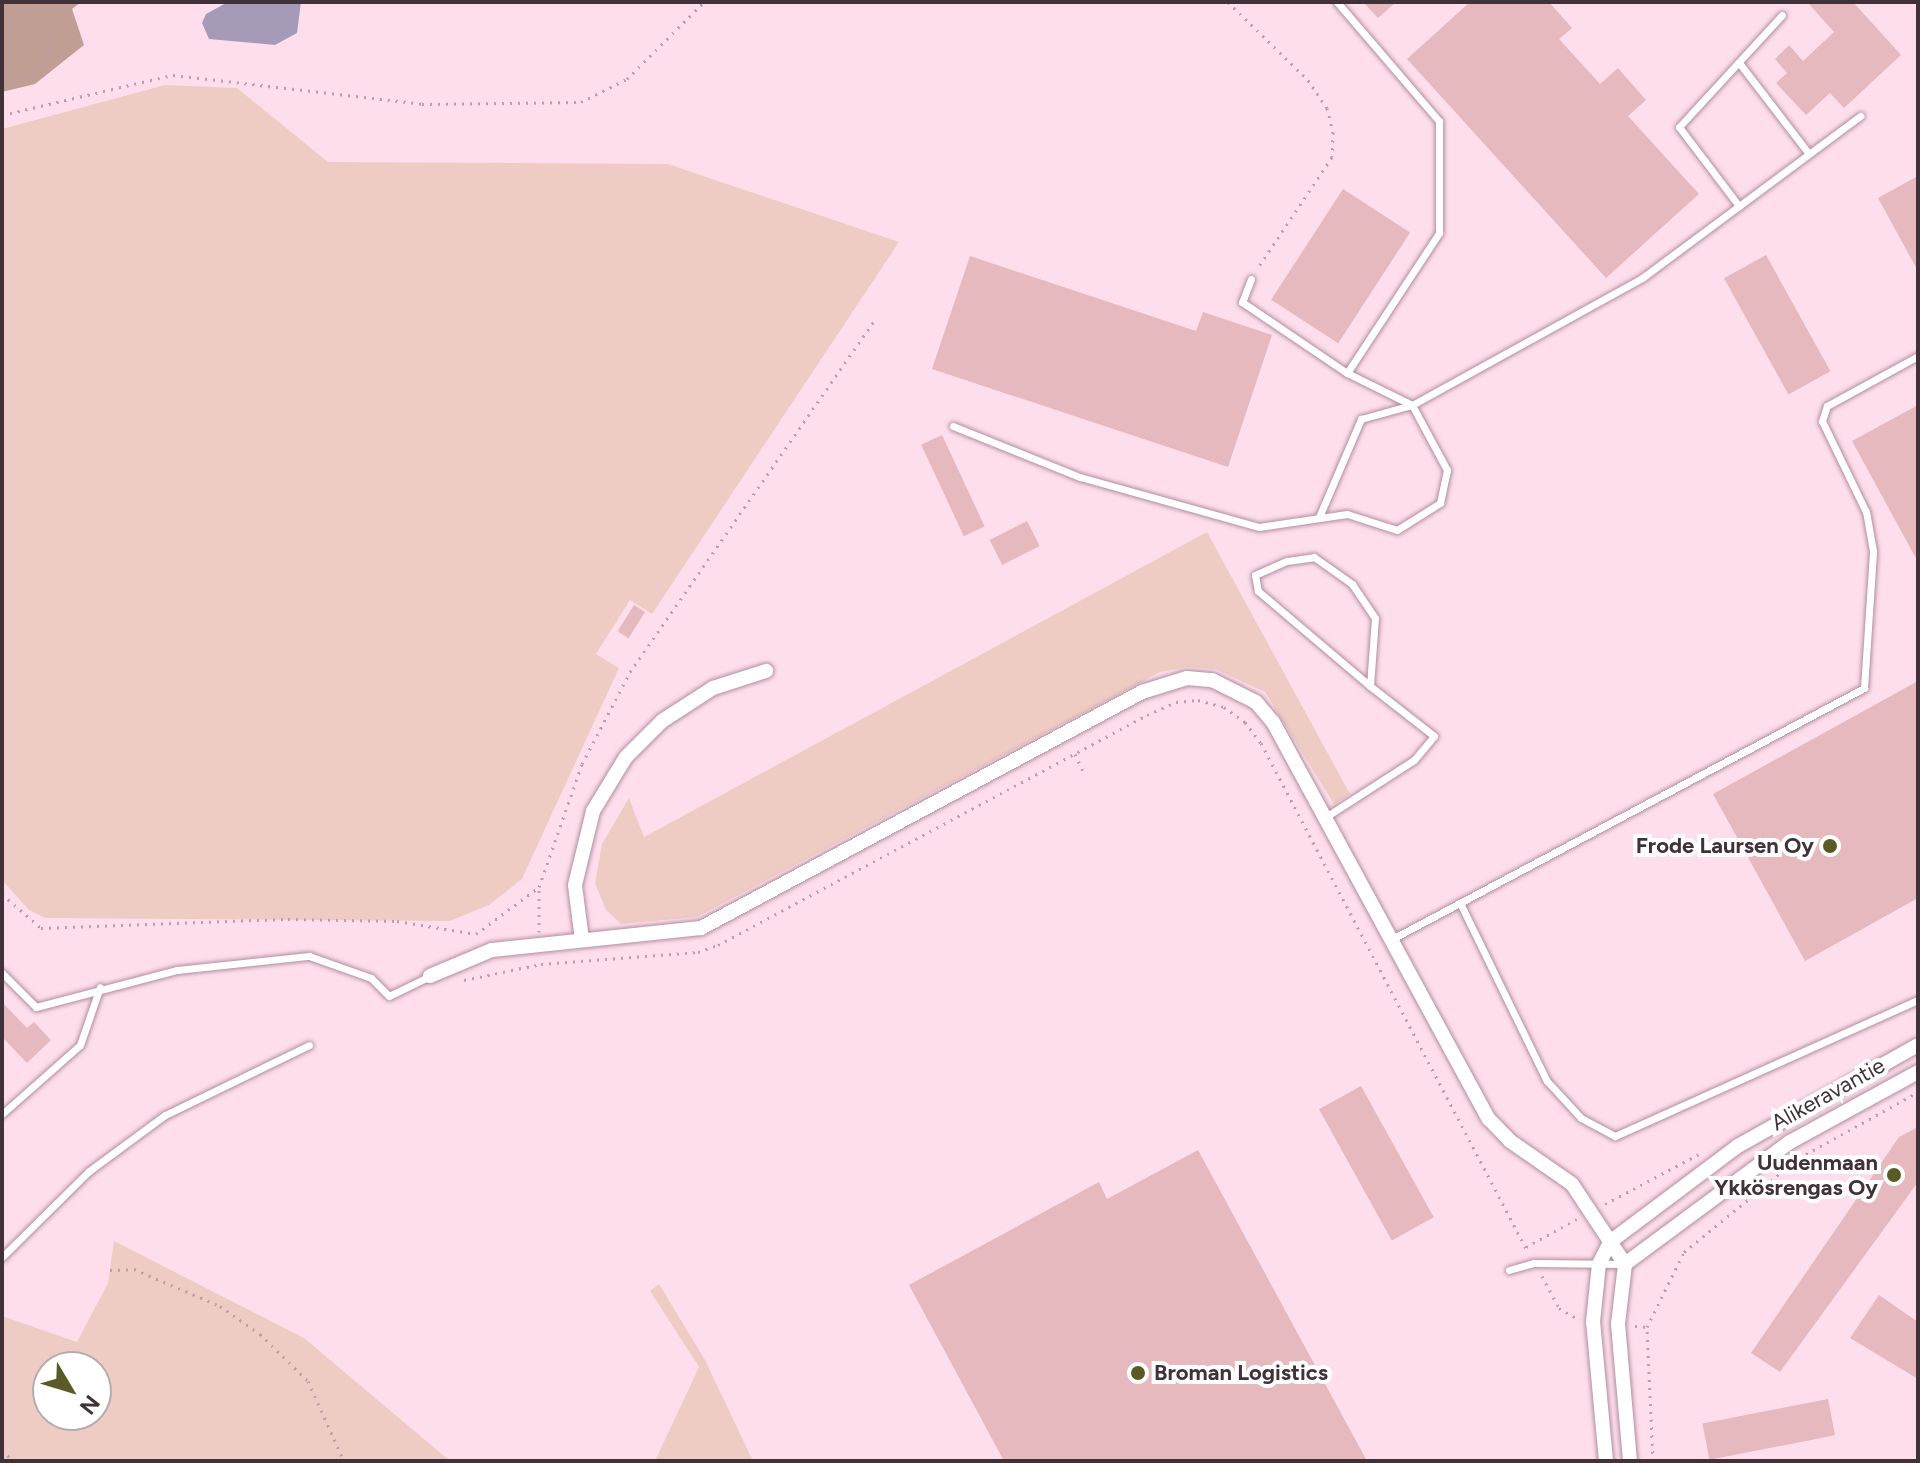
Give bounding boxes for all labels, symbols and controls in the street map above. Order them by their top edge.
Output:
place label: Frode Laursen Oy [1636,833,1814,859]
marker: Frode Laursen Oy [1821,837,1839,855]
street label: Alikeravantie [1767,1052,1889,1136]
place label: Uudenmaan Ykkösrengas Oy [1714,1149,1878,1200]
marker: Uudenmaan Ykkösrengas Oy [1885,1166,1903,1184]
north arrow [32,1351,112,1431]
place label: Broman Logistics [1154,1360,1328,1386]
marker: Broman Logistics [1129,1364,1147,1382]
text: N [74,1390,106,1420]

